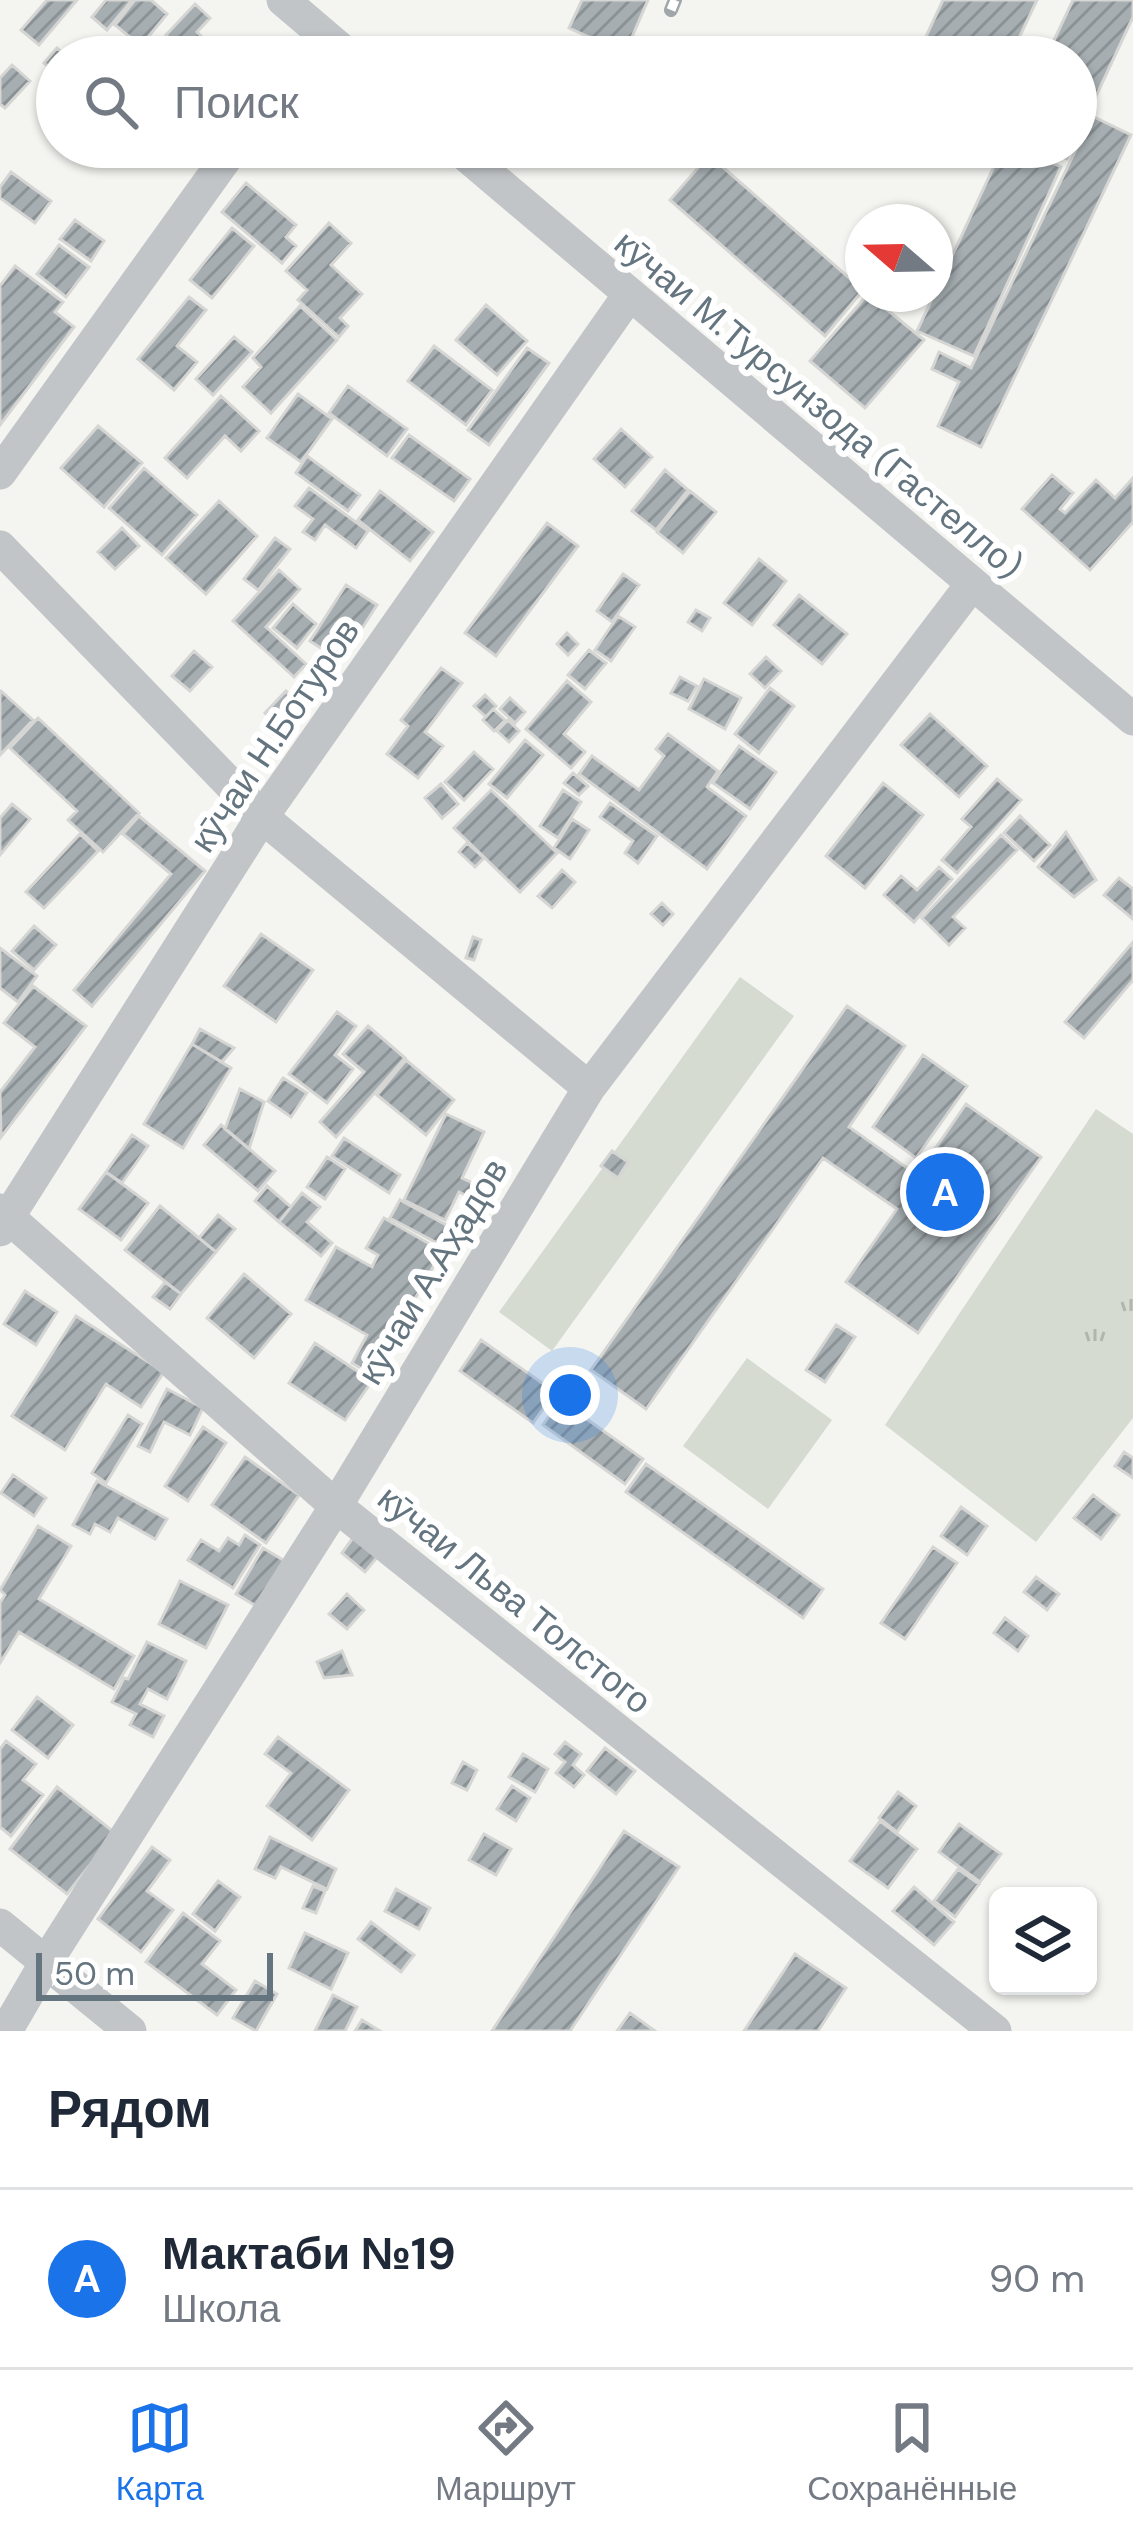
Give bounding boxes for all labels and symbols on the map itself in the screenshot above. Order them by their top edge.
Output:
north arrow [845,204,953,312]
street label: кӯчаи М.Турсунзода (Гастелло) [605,220,1032,589]
street label: кӯчаи Н.Ботуров [179,609,370,861]
pin: A [906,1147,984,1237]
street label: кӯчаи А.Аҳадов [346,1150,518,1393]
your location [540,1365,600,1425]
street label: кӯчаи Льва Толстого [368,1475,661,1724]
scale bar [36,1947,273,2000]

